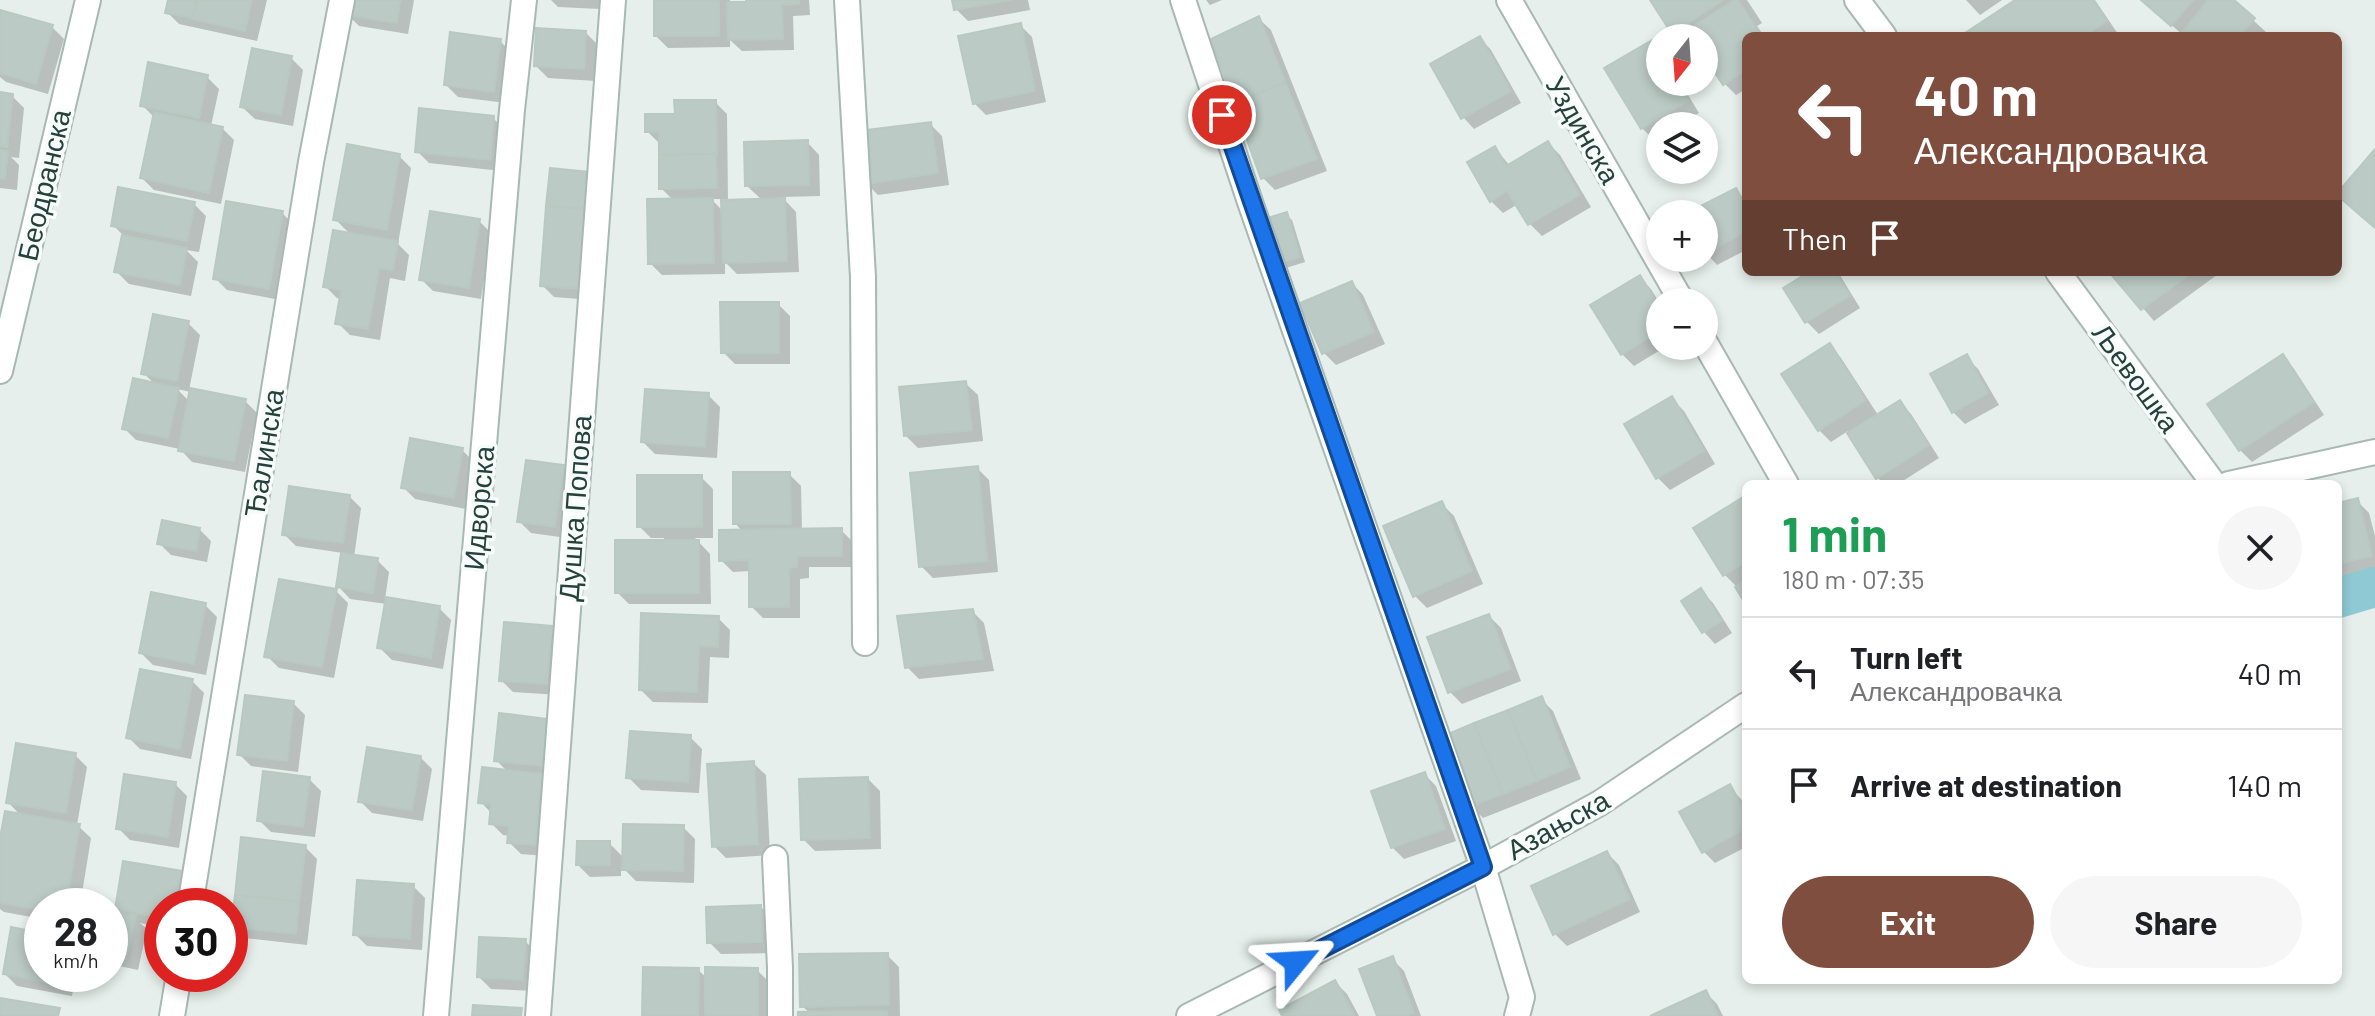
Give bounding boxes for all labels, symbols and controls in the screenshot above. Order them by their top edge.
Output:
north arrow [1646,24,1718,96]
map controls [1646,24,1718,360]
text: 40 m [1914,60,2038,127]
icon: left [1782,64,1886,168]
street label: Уздинска [1540,70,1628,190]
pin [1188,81,1256,149]
icon: arrive [1200,93,1244,137]
street label: Беодранска [9,105,77,264]
button: layers [1646,112,1718,184]
text: Александровачка [1914,128,2207,171]
button: + [1646,200,1718,272]
icon: arrive [1863,216,1907,260]
text: Then [1782,220,1847,256]
button: − [1646,288,1718,360]
street label: Љевошка [2086,316,2188,439]
street label: Ђалинска [236,386,290,520]
street label: Душка Попова [551,413,598,602]
street label: Идворска [456,444,500,571]
text: 1 min [1782,504,1887,562]
button: close [2218,506,2302,590]
text: 180 m · 07:35 [1782,563,1924,594]
text: Turn left [1850,639,1963,675]
icon: left [1782,651,1826,695]
text: 40 m [2238,655,2302,691]
text: Александровачка [1850,675,2062,706]
icon: arrive [1782,763,1826,807]
text: Arrive at destination [1850,767,2122,803]
text: 140 m [2227,767,2302,803]
street label: Азањска [1500,782,1615,866]
button: Exit [1782,876,2034,968]
button: Share [2050,876,2302,968]
speed limit sign: 30 [144,888,248,992]
text: 28 [54,906,98,954]
position arrow [1254,920,1338,1004]
text: km/h [53,948,99,972]

